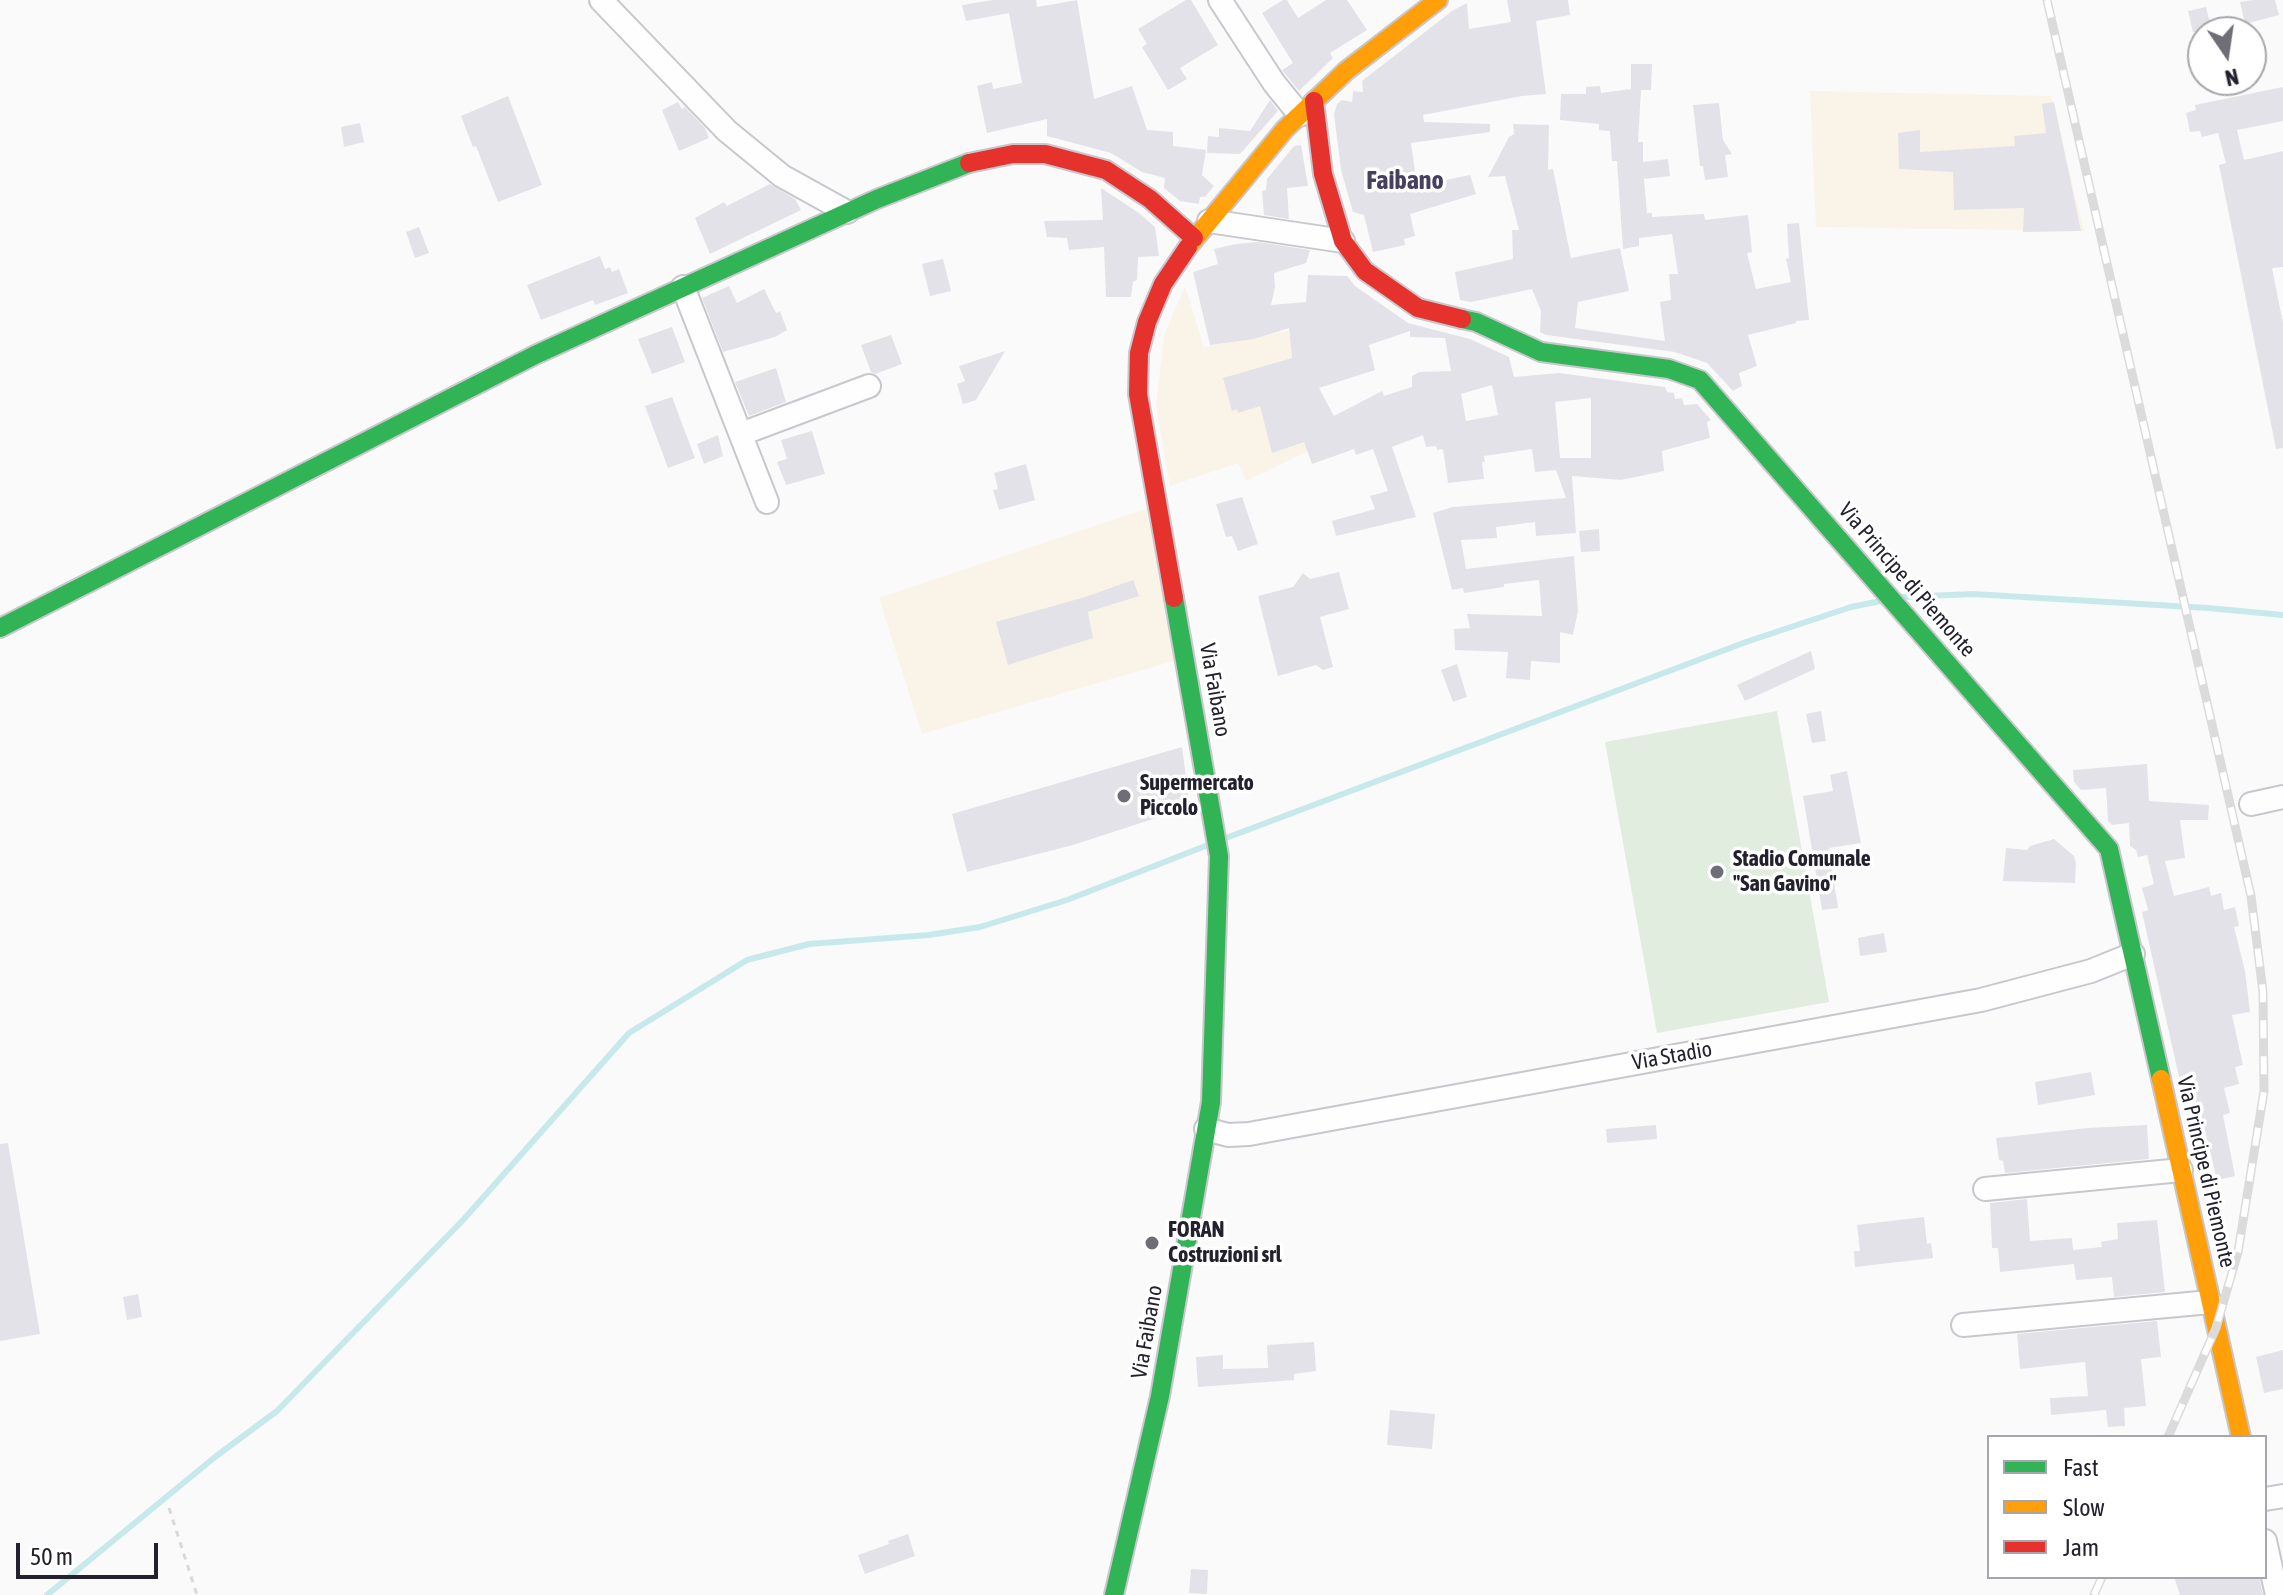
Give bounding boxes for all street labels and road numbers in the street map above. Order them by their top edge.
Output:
street label: Via Principe di Piemonte [1833,498,1981,662]
street label: Via Faibano [1194,641,1236,739]
street label: Via Stadio [1630,1036,1714,1076]
street label: Via Principe di Piemonte [2171,1074,2241,1270]
street label: Via Faibano [1126,1283,1168,1381]

